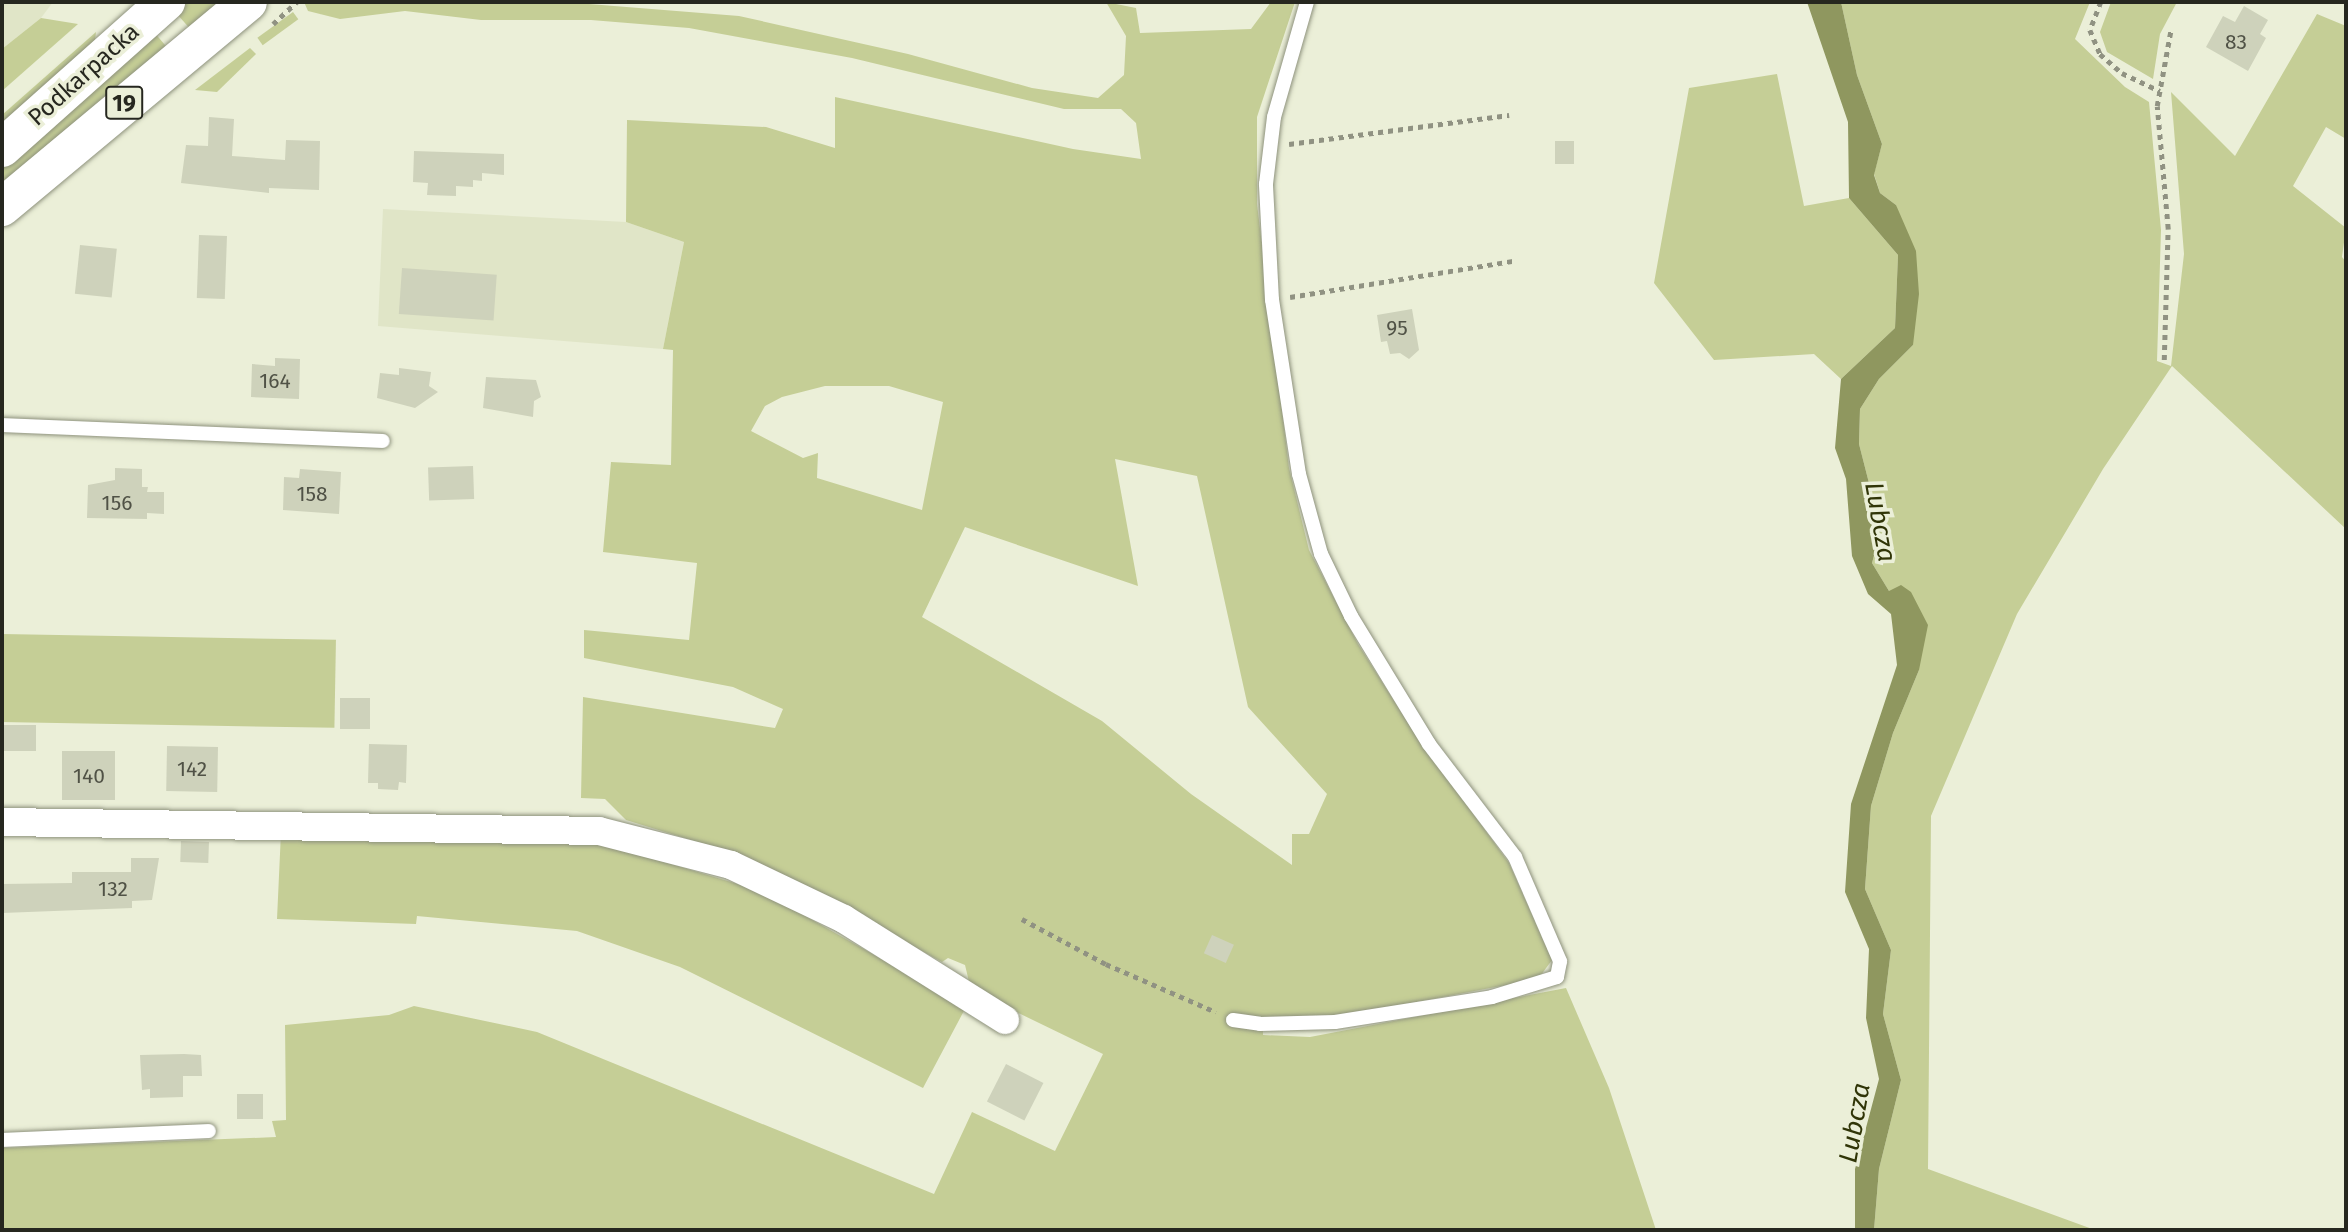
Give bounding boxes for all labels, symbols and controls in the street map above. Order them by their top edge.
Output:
street label: Podkarpacka [23,18,145,132]
house number: 83 [2225,29,2247,55]
road number: 19 [105,83,143,122]
house number: 95 [1386,315,1408,341]
house number: 164 [259,368,291,394]
water label: Lubcza [1858,480,1902,564]
house number: 158 [296,481,328,507]
house number: 156 [102,490,132,516]
house number: 142 [177,756,207,782]
house number: 140 [73,763,105,789]
house number: 132 [98,876,128,902]
water label: Lubcza [1833,1081,1877,1165]

